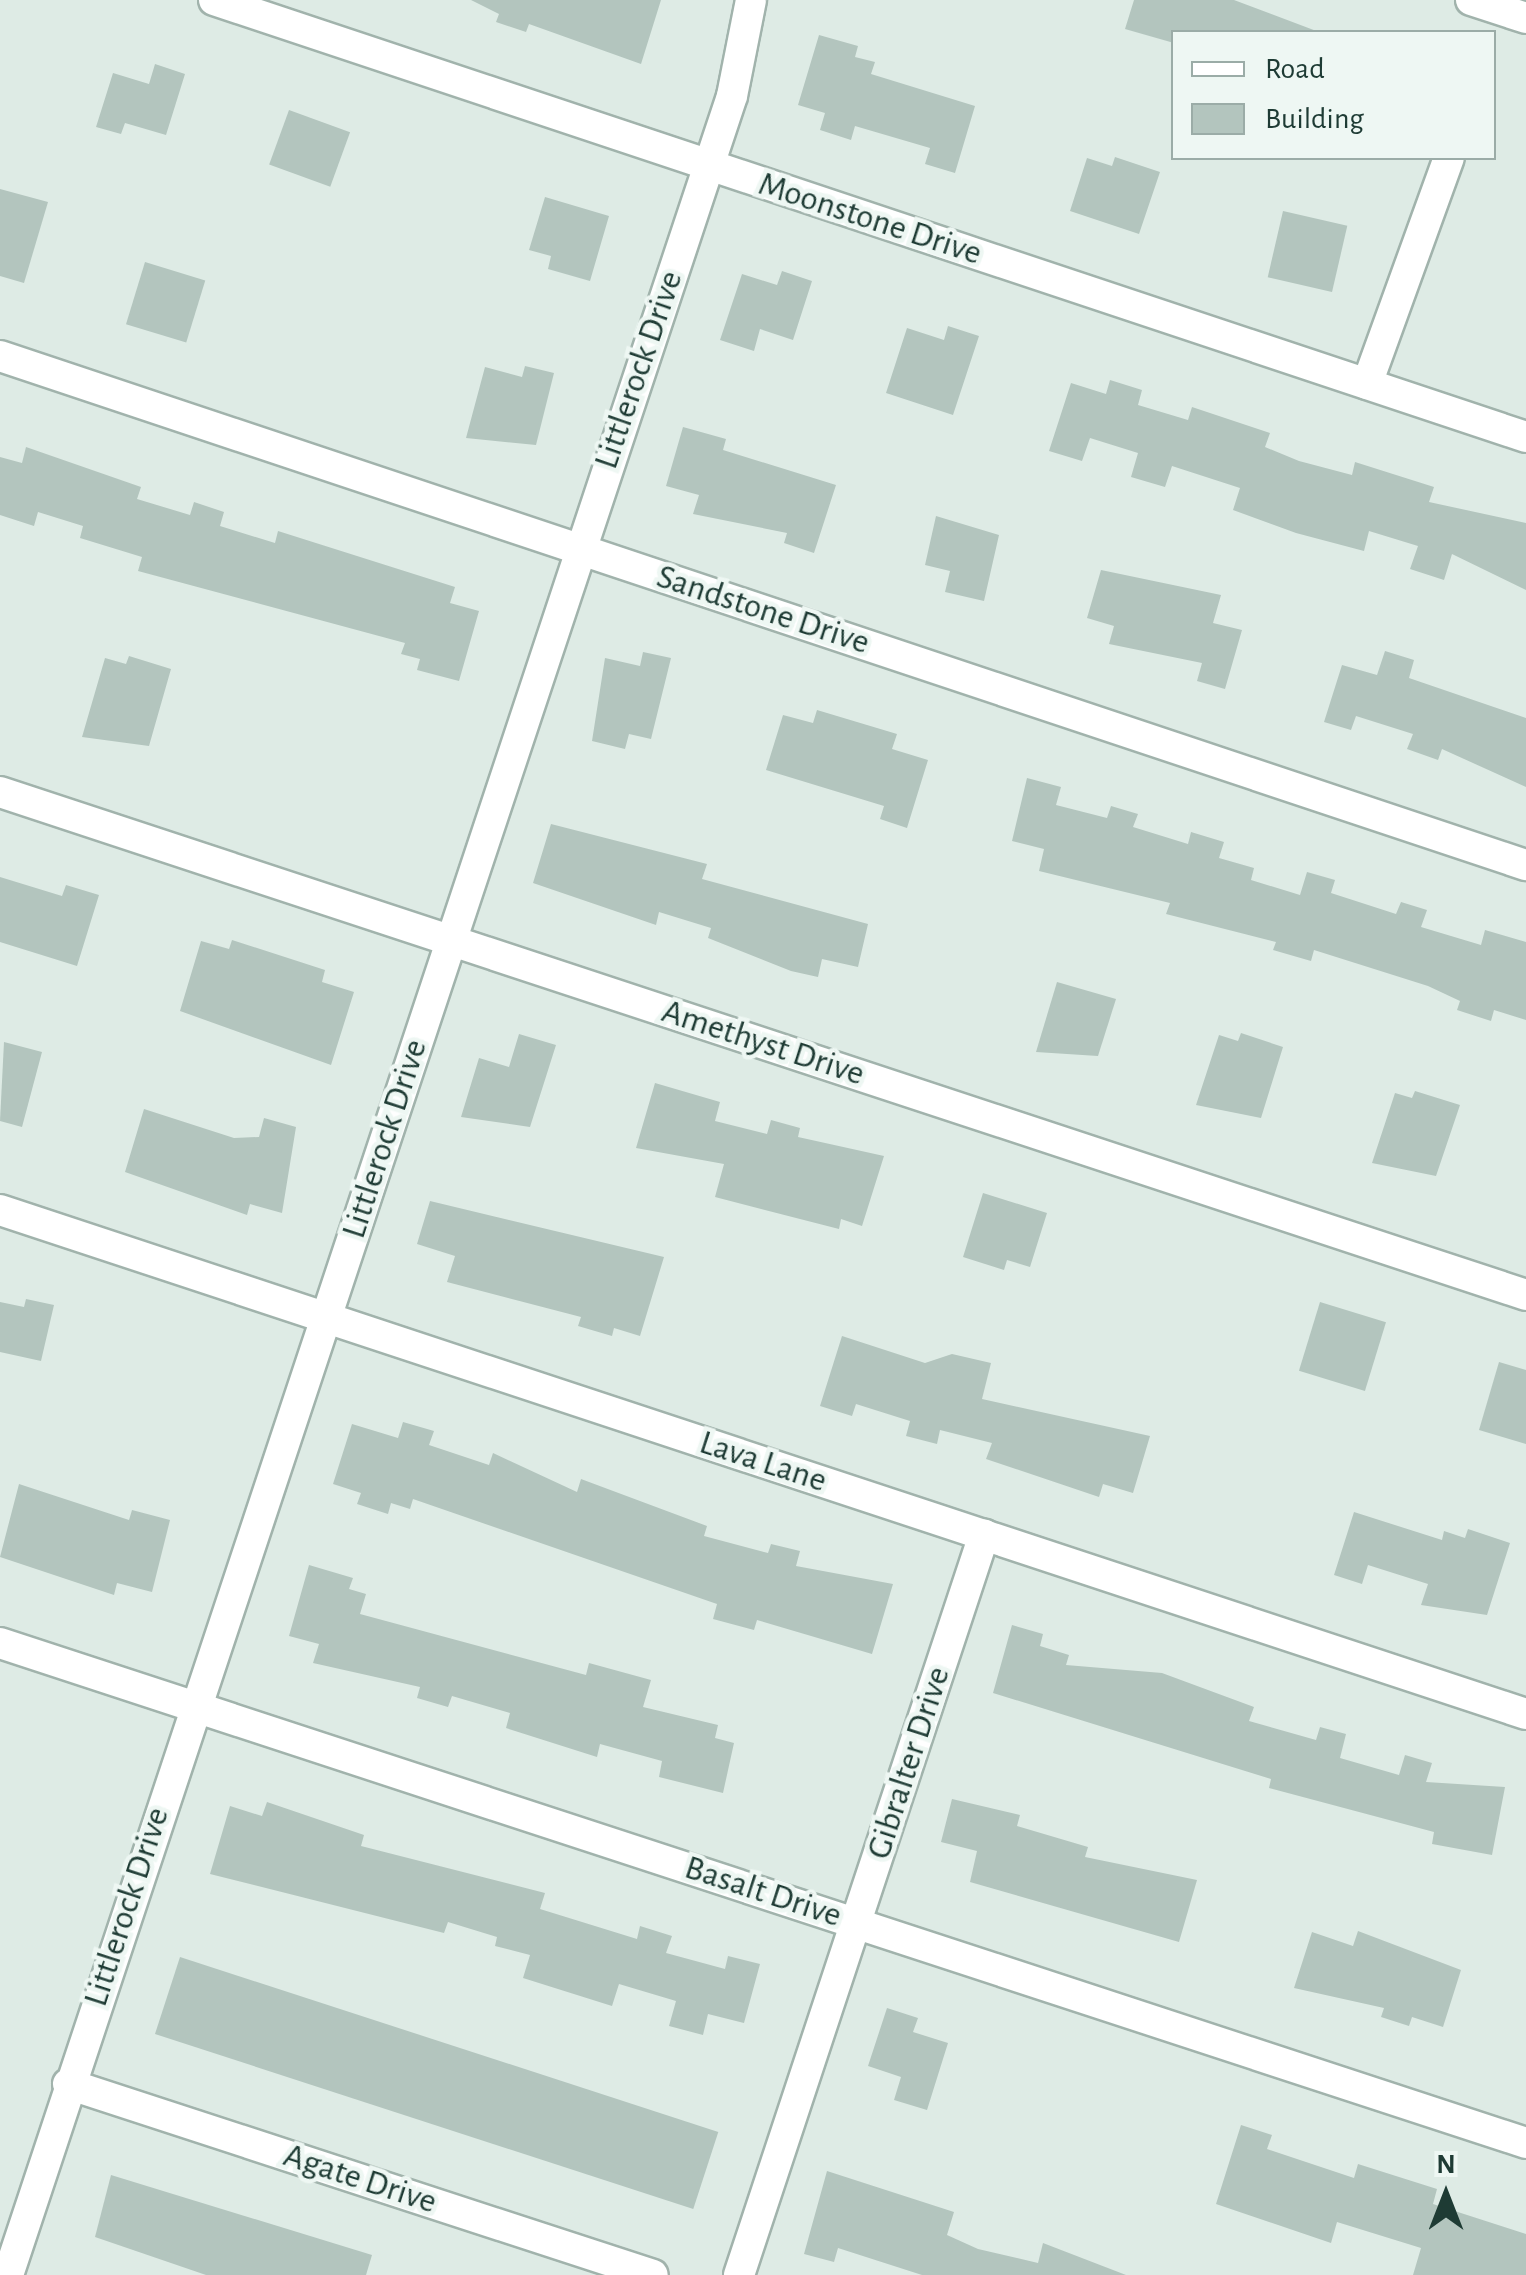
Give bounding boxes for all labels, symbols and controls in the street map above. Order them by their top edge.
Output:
legend [1171,30,1496,160]
text: Road [1265,54,1325,84]
text: Building [1265,104,1364,134]
street label: Moonstone Drive [753,163,987,275]
street label: Littlerock Drive [586,265,692,475]
street label: Sandstone Drive [651,556,875,664]
street label: Amethyst Drive [656,991,870,1095]
street label: Littlerock Drive [333,1034,437,1244]
street label: Lava Lane [694,1422,832,1502]
street label: Gibralter Drive [858,1662,960,1864]
street label: Littlerock Drive [75,1802,179,2012]
street label: Basalt Drive [679,1847,847,1937]
street label: Agate Drive [278,2135,442,2223]
north arrow [1396,2145,1496,2245]
text: N [1436,2151,1456,2179]

